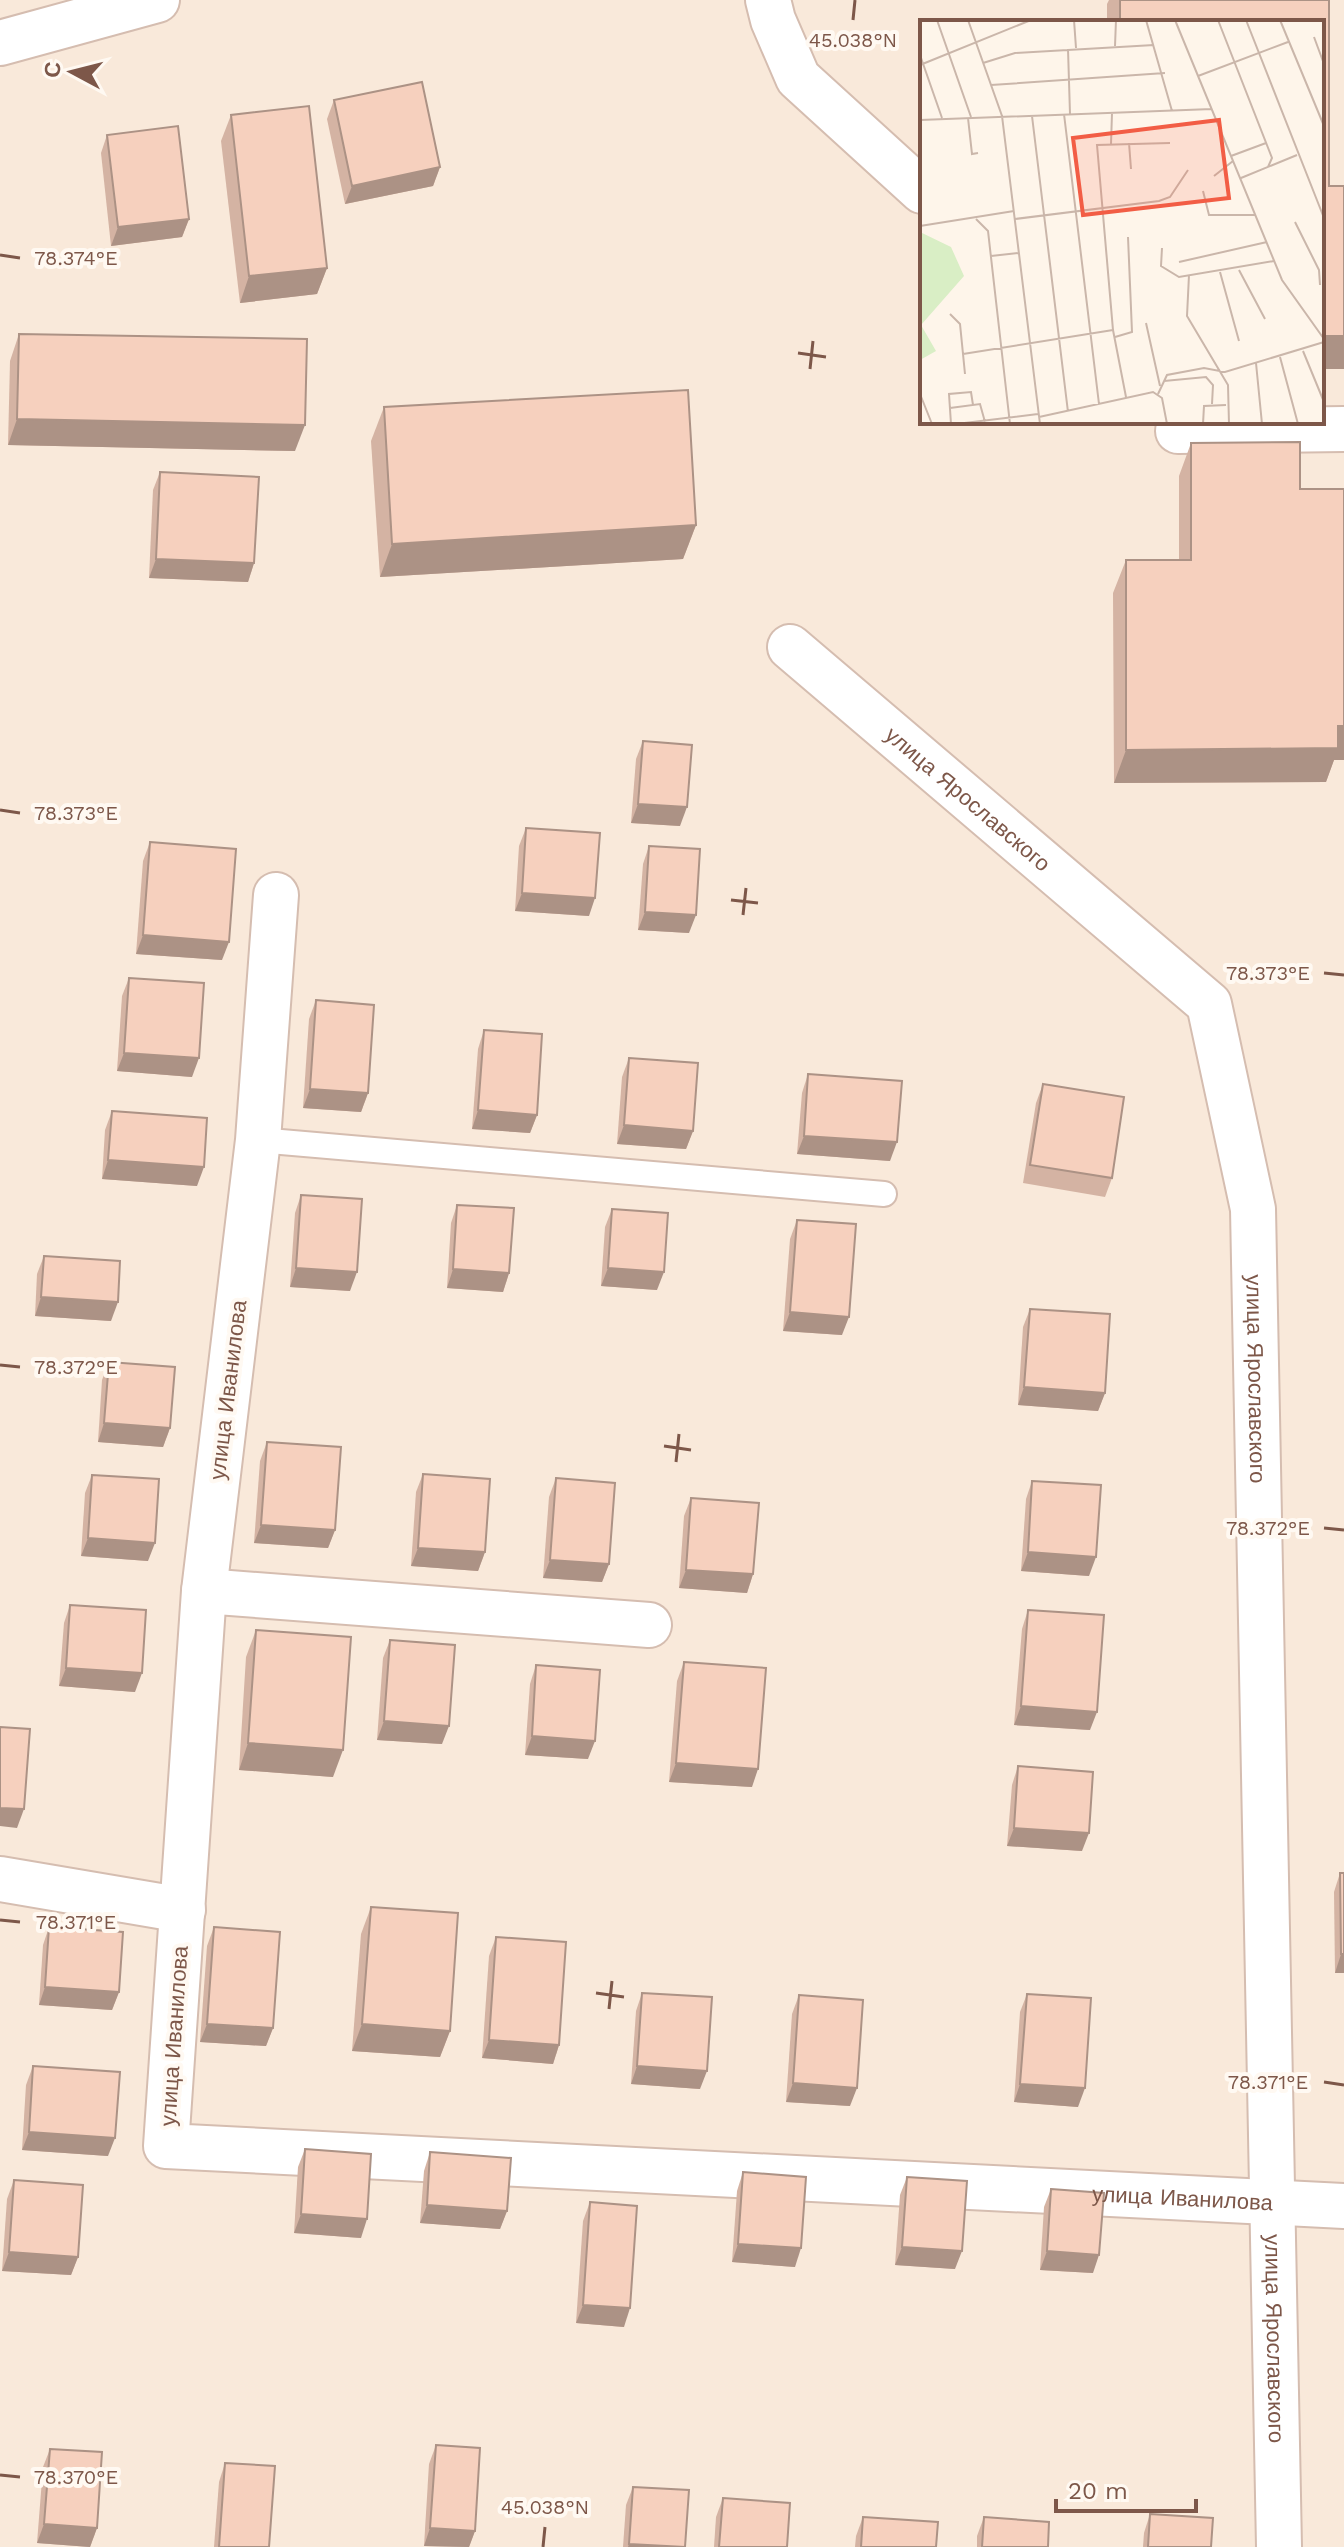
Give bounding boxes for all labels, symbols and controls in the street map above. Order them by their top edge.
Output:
inset map [920,20,1324,424]
text: 45.038°N [809,28,897,52]
north arrow [32,32,112,112]
text: С [39,60,66,79]
text: 78.374°E [34,246,118,270]
street label: улица Ярославского [881,722,1056,876]
text: 78.373°E [34,801,118,825]
text: 78.373°E [1226,961,1310,985]
street label: улица Ярославского [1242,1274,1271,1484]
street label: улица Иванилова [205,1298,252,1481]
text: 78.372°E [34,1355,118,1379]
text: 78.372°E [1226,1516,1310,1540]
text: 78.371°E [36,1910,116,1934]
street label: улица Иванилова [155,1944,193,2127]
text: 78.371°E [1228,2070,1308,2094]
street label: улица Иванилова [1091,2181,1274,2215]
street label: улица Ярославского [1260,2234,1289,2443]
scale bar [1056,2463,1196,2513]
text: 78.370°E [34,2465,118,2489]
text: 20 m [1068,2477,1128,2505]
text: 45.038°N [501,2495,589,2519]

